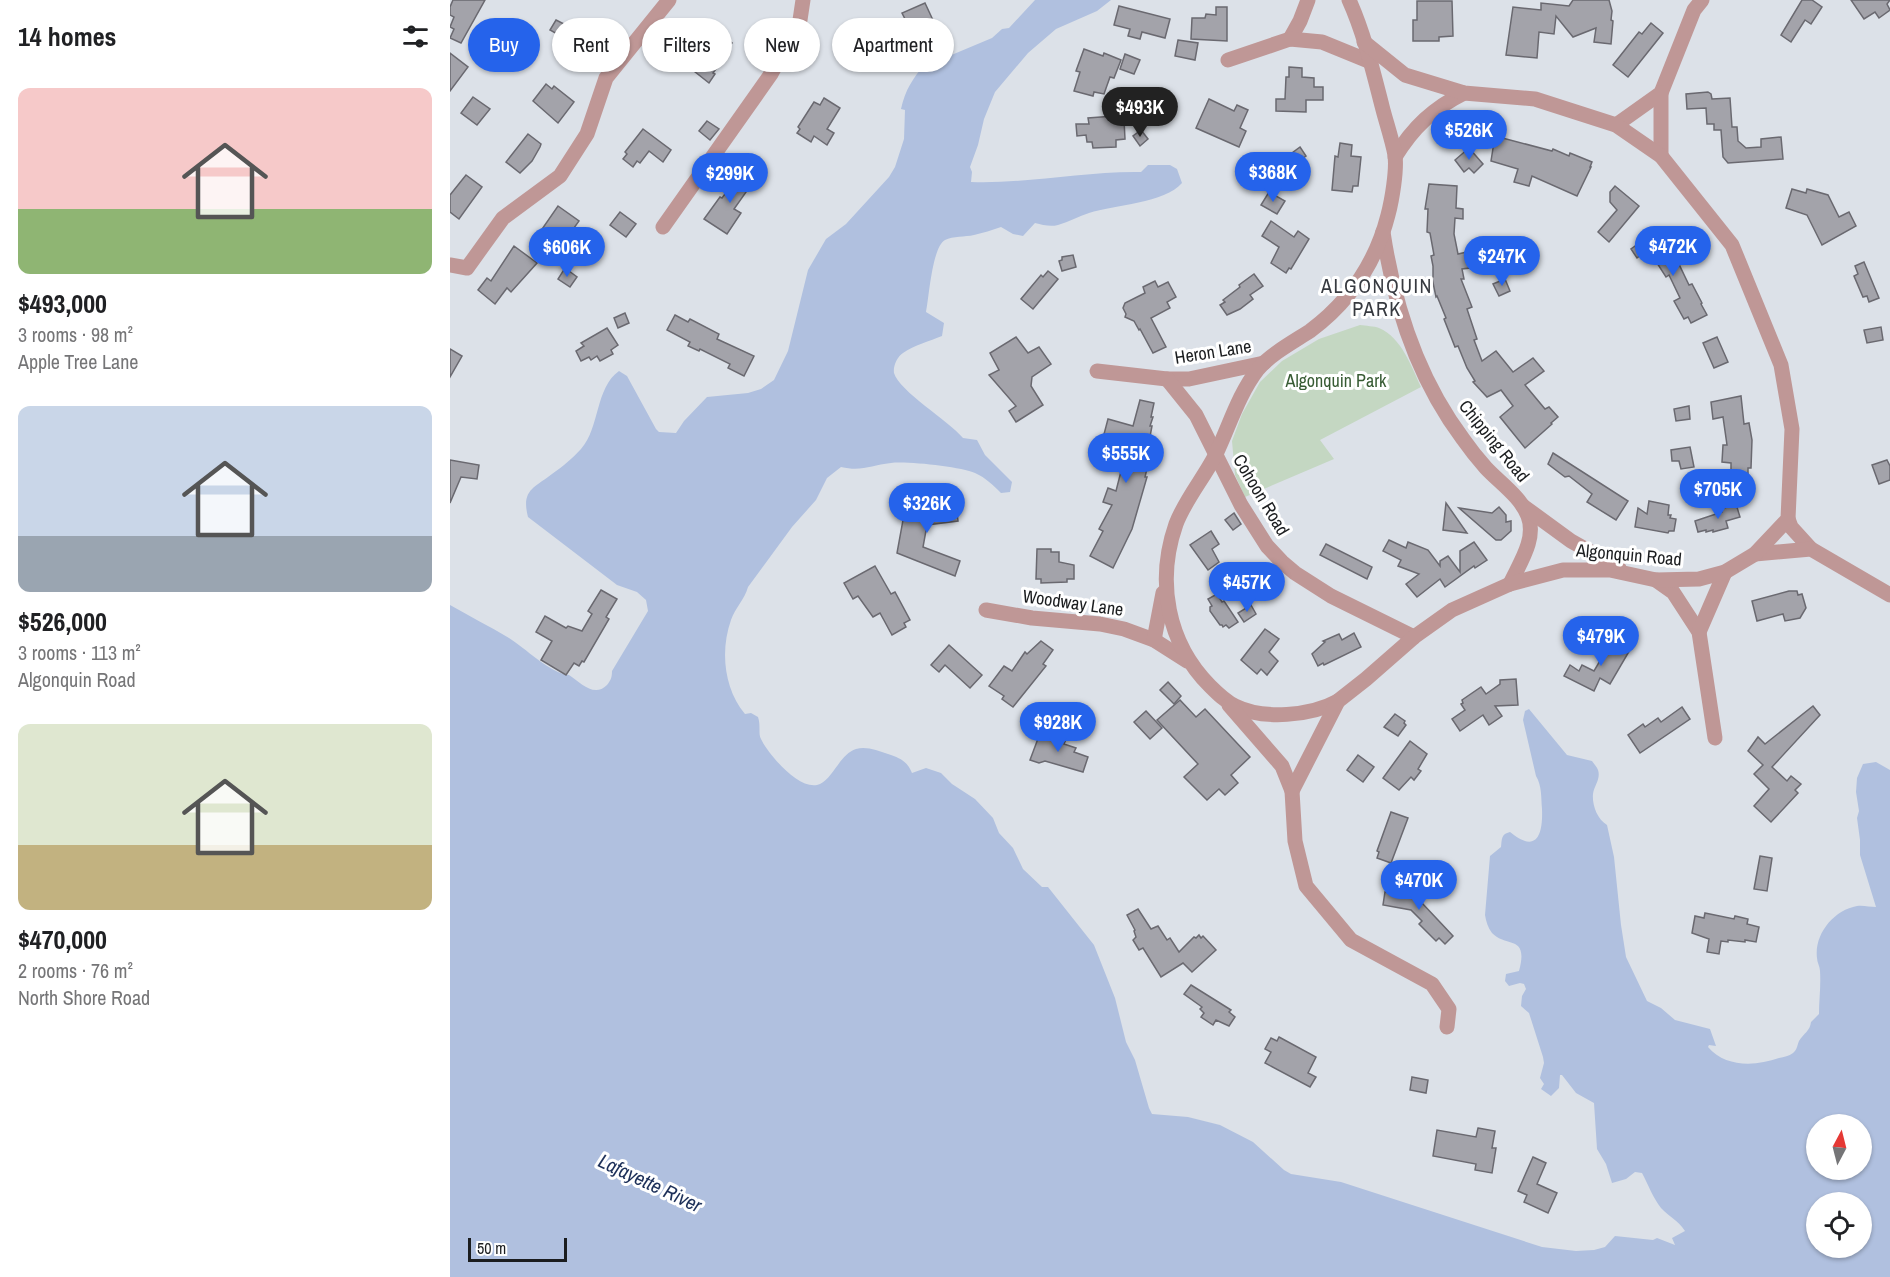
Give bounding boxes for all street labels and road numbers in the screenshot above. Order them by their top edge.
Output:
street label: Heron Lane [1173,333,1253,370]
street label: Chipping Road [1453,394,1535,487]
street label: Cohoon Road [1227,449,1296,540]
street label: Algonquin Road [1574,537,1683,572]
street label: Woodway Lane [1021,583,1125,622]

